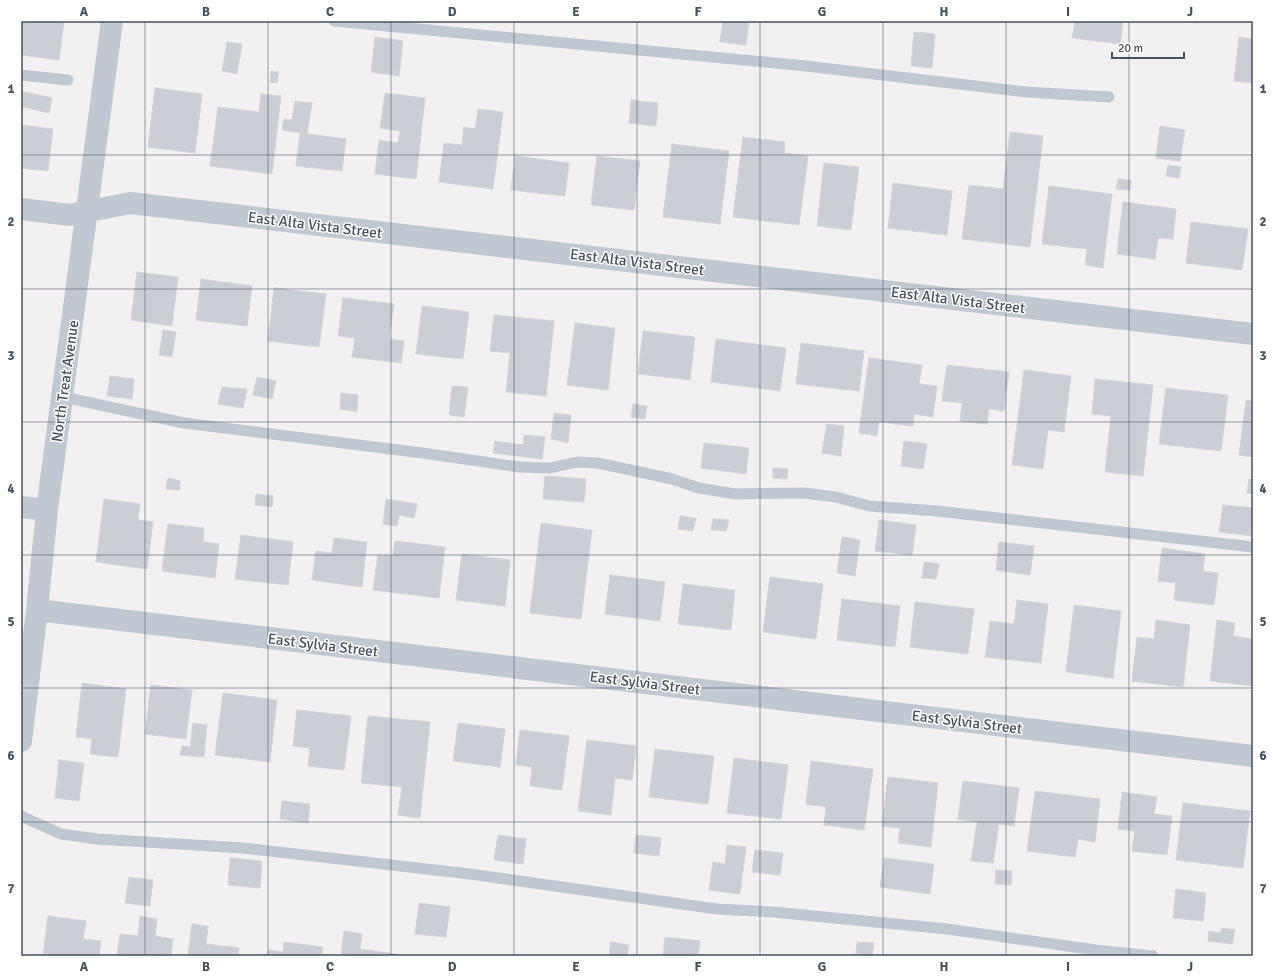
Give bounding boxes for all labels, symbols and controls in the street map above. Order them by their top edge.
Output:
text: A [80,4,89,20]
text: B [202,4,210,20]
text: C [326,4,334,20]
text: D [448,4,457,20]
text: E [572,4,580,20]
text: F [695,4,702,20]
text: G [818,4,826,20]
text: H [940,4,948,20]
text: I [1066,4,1070,20]
text: J [1187,4,1193,20]
scale bar [1112,34,1184,60]
text: 20 m [1118,41,1143,56]
text: 1 [7,81,15,97]
text: 1 [1259,81,1267,97]
street label: East Alta Vista Street [247,208,383,242]
text: 2 [7,214,15,230]
text: 2 [1259,214,1267,230]
street label: East Alta Vista Street [569,245,705,279]
street label: East Alta Vista Street [890,283,1026,317]
street label: North Treat Avenue [48,319,82,443]
text: 3 [7,348,15,364]
text: 3 [1259,348,1267,364]
text: 4 [7,481,15,497]
text: 4 [1259,481,1267,497]
text: 5 [7,614,15,630]
text: 5 [1259,614,1267,630]
street label: East Sylvia Street [267,629,379,661]
street label: East Sylvia Street [589,667,701,699]
street label: East Sylvia Street [911,706,1023,738]
text: 6 [7,748,15,764]
text: 6 [1259,748,1267,764]
text: 7 [7,881,15,897]
text: 7 [1259,881,1267,897]
text: A [80,959,89,975]
text: B [202,959,210,975]
text: C [326,959,334,975]
text: D [448,959,457,975]
text: E [572,959,580,975]
text: F [695,959,702,975]
text: G [818,959,826,975]
text: H [940,959,948,975]
text: I [1066,959,1070,975]
text: J [1187,959,1193,975]

